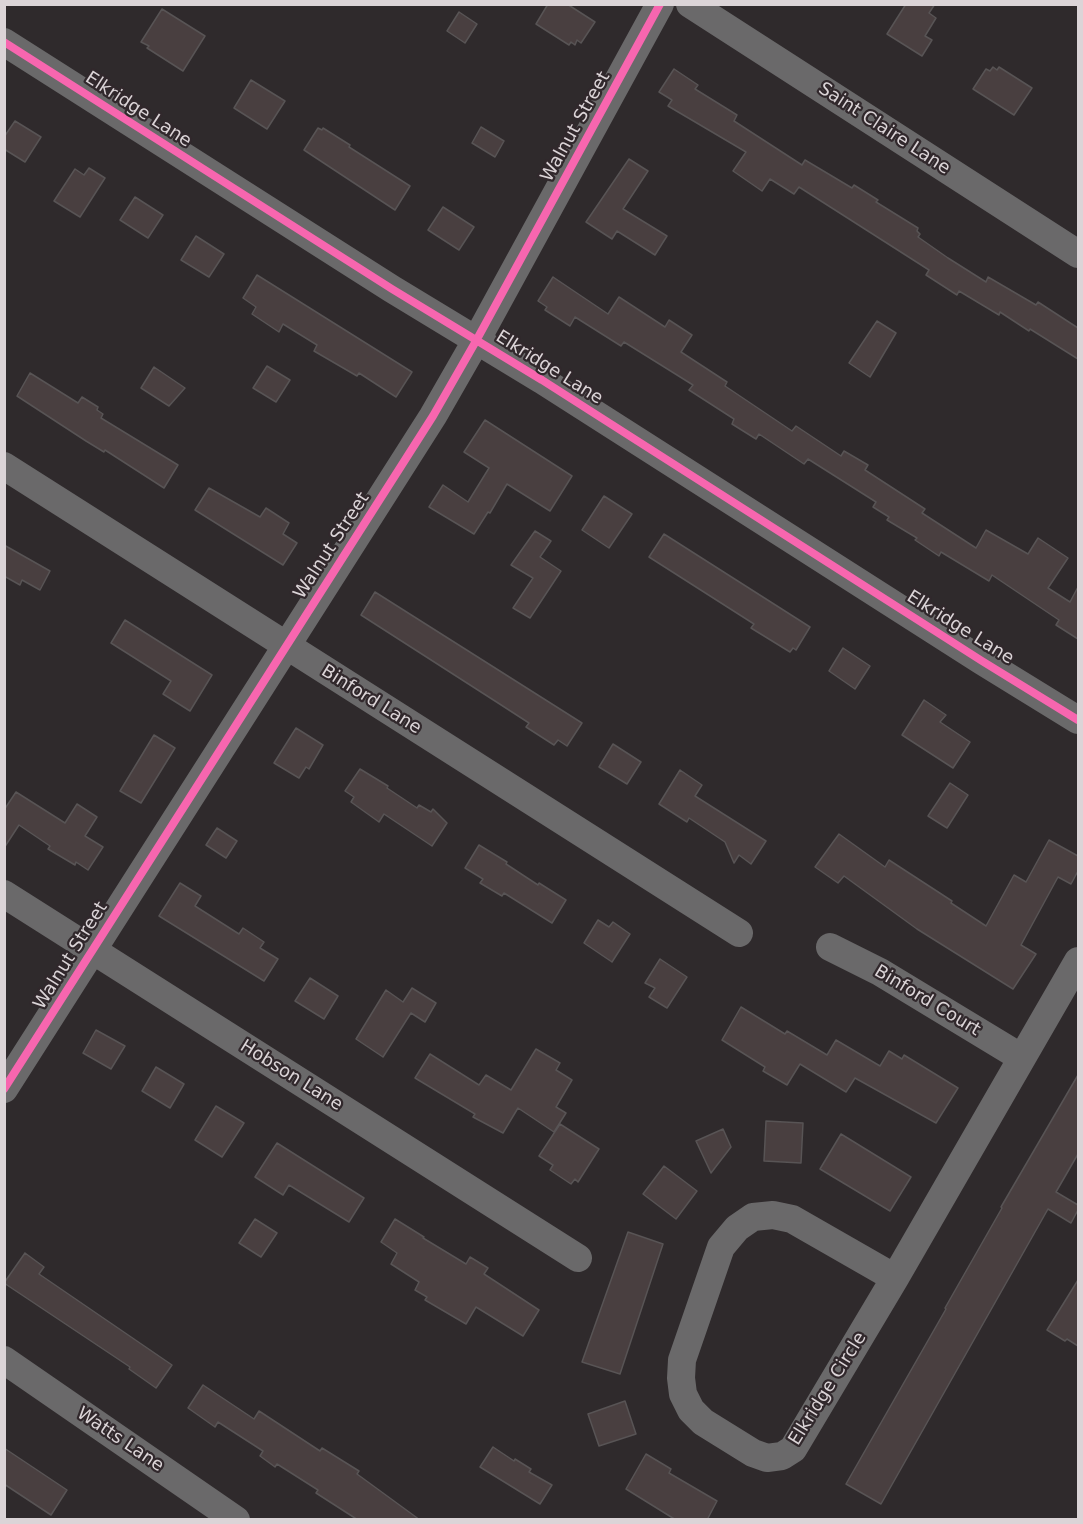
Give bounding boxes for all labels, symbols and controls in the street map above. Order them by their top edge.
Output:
street label: Elkridge Lane [81,68,195,152]
street label: Walnut Street [537,68,615,186]
street label: Saint Claire Lane [814,78,954,180]
street label: Elkridge Lane [491,326,607,410]
street label: Walnut Street [289,489,375,603]
street label: Elkridge Lane [902,586,1018,670]
street label: Binford Lane [317,661,425,739]
street label: Walnut Street [29,898,113,1014]
street label: Binford Court [870,961,984,1041]
street label: Hobson Lane [236,1036,346,1116]
street label: Elkridge Circle [785,1328,871,1450]
street label: Watts Lane [72,1403,168,1477]

